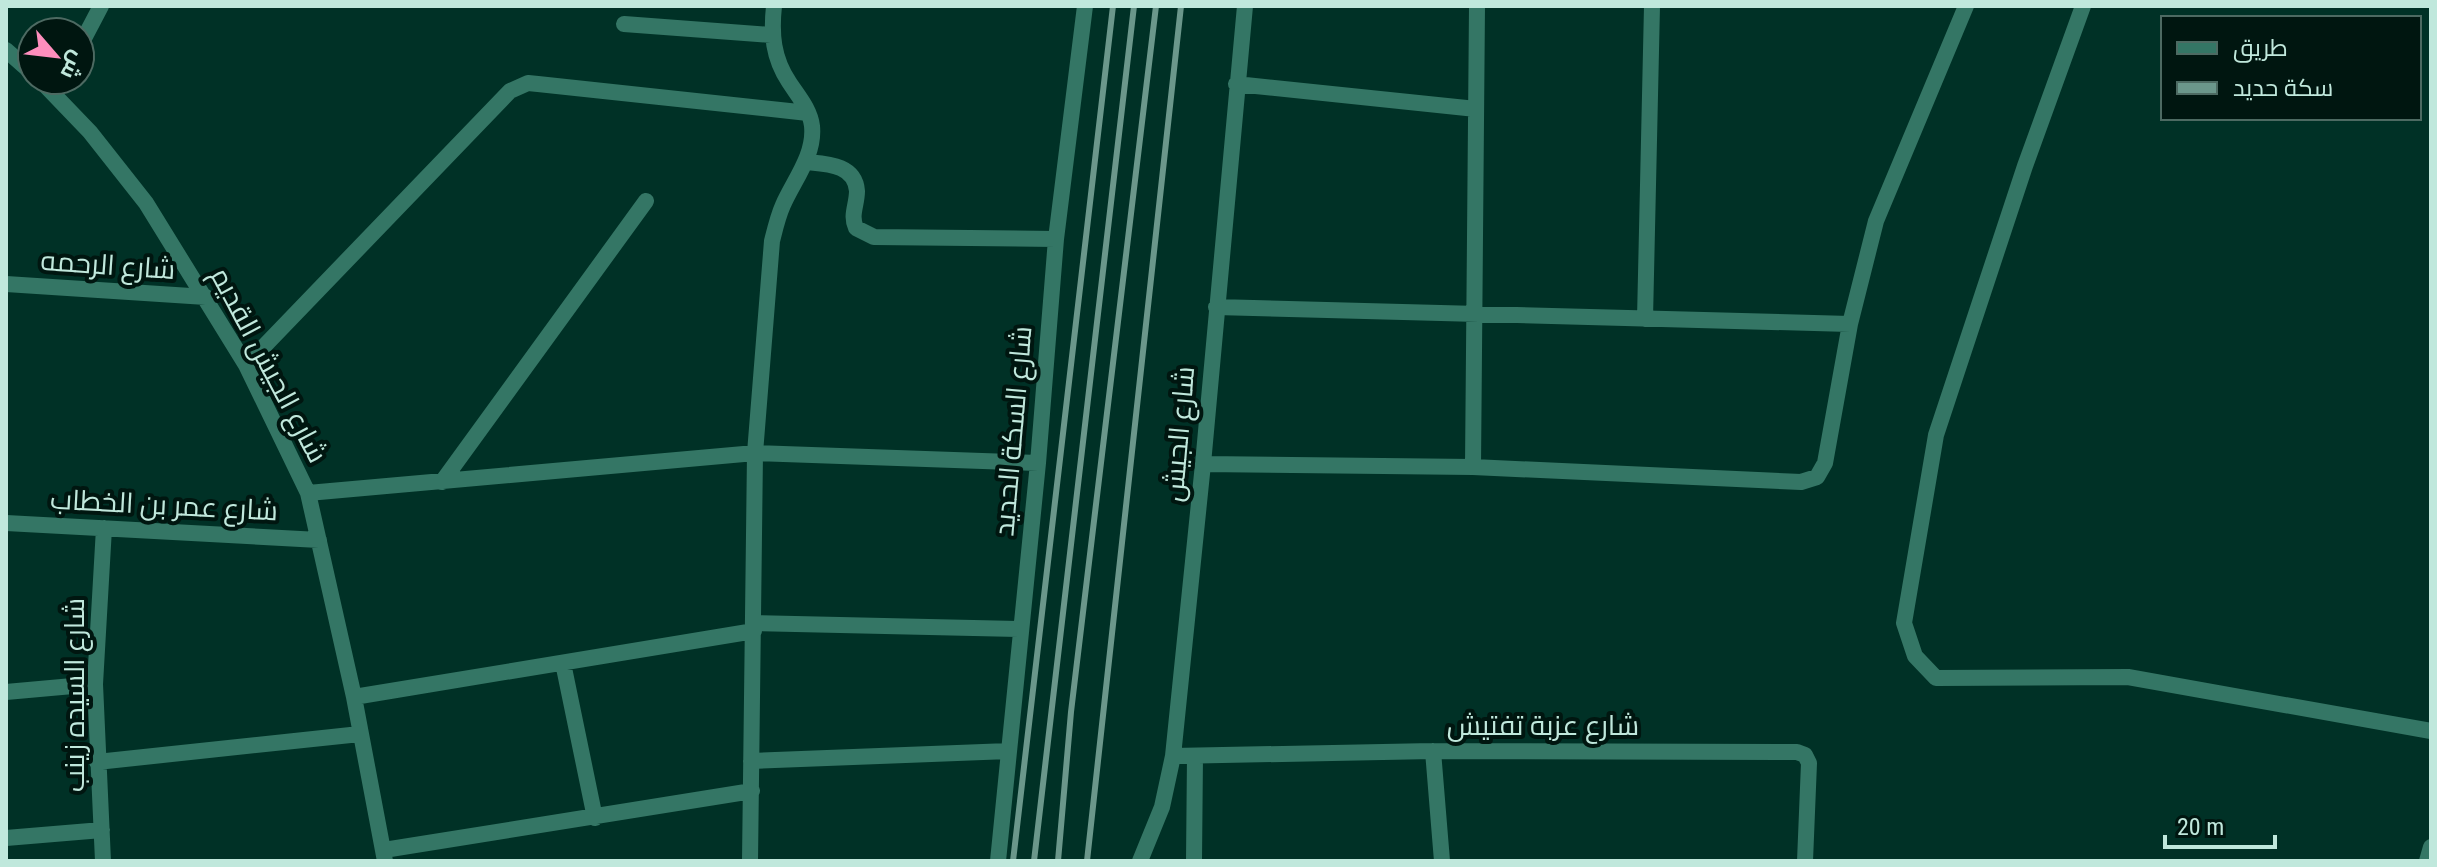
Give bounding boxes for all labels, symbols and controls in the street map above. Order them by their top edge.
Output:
north arrow [16,16,96,96]
legend [2161,16,2421,120]
text: طريق [2233,34,2288,63]
text: ش [55,46,91,83]
text: سكة حديد [2233,74,2333,102]
street label: شارع الرحمه [39,244,176,288]
street label: شارع الجيش القديم [201,262,334,470]
street label: شارع السكة الحديد [987,325,1041,537]
street label: شارع الجيش [1157,365,1203,503]
street label: شارع عمر بن الخطاب [49,483,279,529]
street label: شارع السيده زينب [58,598,93,792]
street label: شارع عزبة تفتيش [1447,709,1639,744]
scale bar [2165,799,2275,849]
text: 20 m [2177,813,2224,841]

